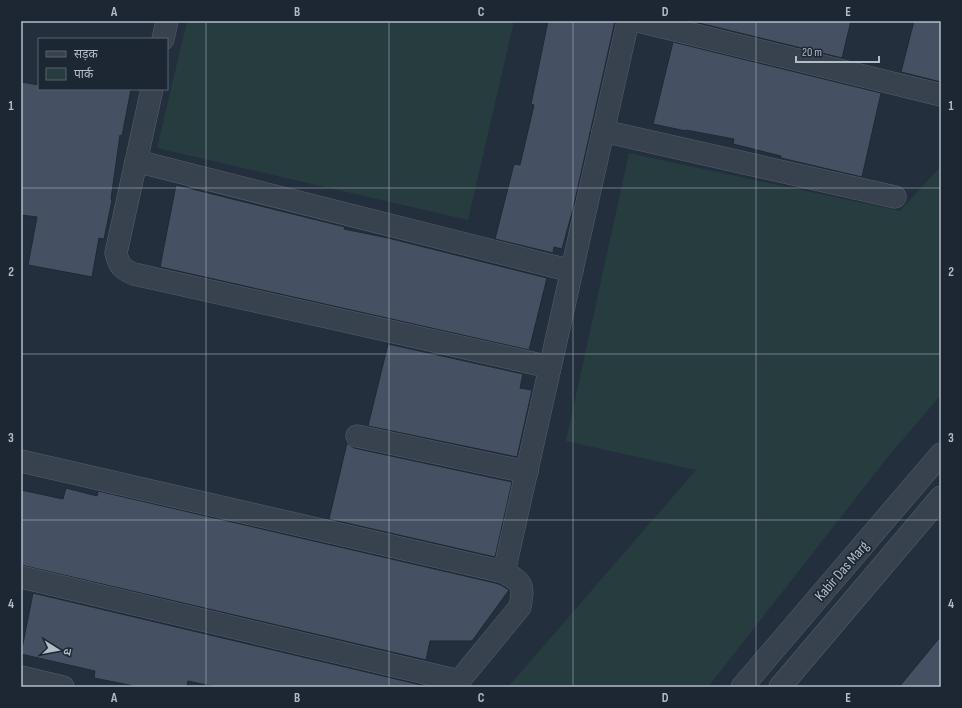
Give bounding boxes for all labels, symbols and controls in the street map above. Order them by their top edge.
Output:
text: A [110,4,118,20]
text: B [294,4,300,20]
text: C [478,4,485,20]
text: D [662,4,669,20]
text: E [845,4,851,20]
legend [38,38,168,90]
scale bar [796,38,879,64]
text: 20 m [802,45,822,60]
text: सड़क [74,47,99,62]
text: पार्क [74,67,94,82]
text: 1 [8,98,14,114]
text: 1 [948,98,954,114]
text: 2 [8,264,14,280]
text: 2 [948,264,954,280]
text: 3 [8,430,14,446]
text: 3 [948,430,954,446]
street label: Kabir Das Marg [811,537,873,605]
text: 4 [8,596,14,612]
text: 4 [948,596,954,612]
north arrow [38,630,78,670]
text: उ [60,647,74,657]
text: A [110,690,118,706]
text: B [294,690,300,706]
text: C [478,690,485,706]
text: D [662,690,669,706]
text: E [845,690,851,706]

